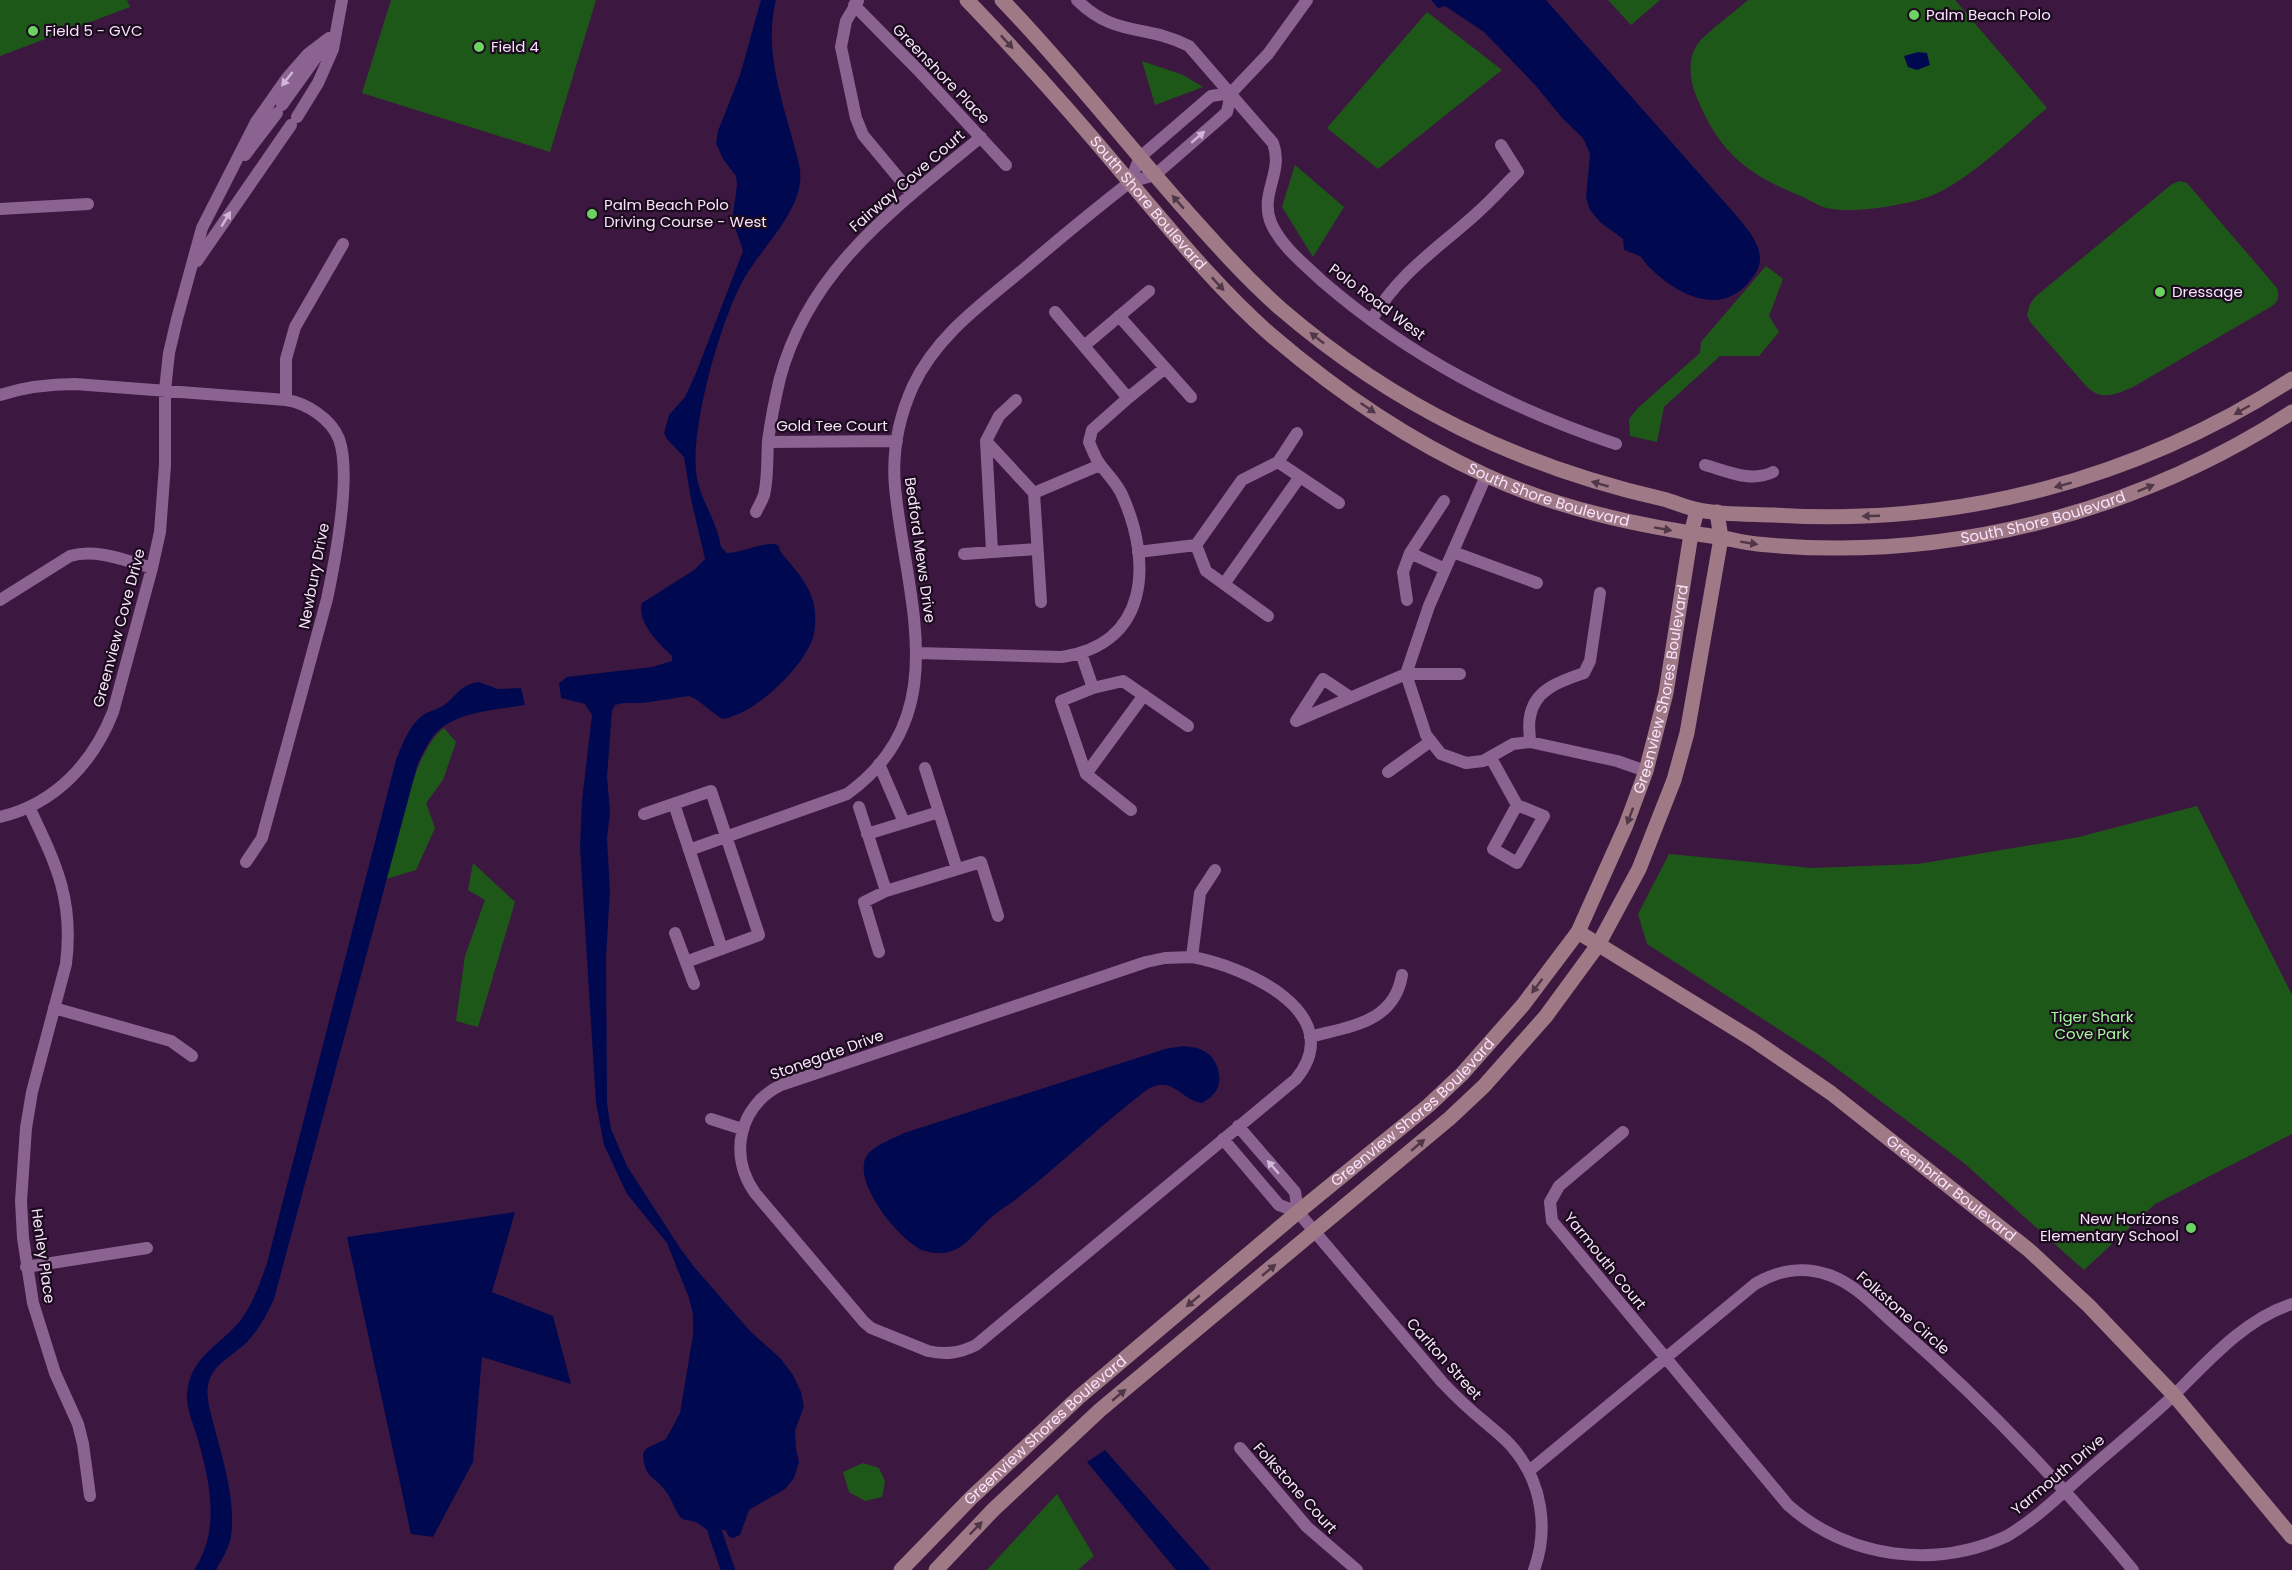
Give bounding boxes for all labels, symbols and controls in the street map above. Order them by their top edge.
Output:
place label: Palm Beach Polo [1926,4,2051,25]
marker: Palm Beach Polo [1907,8,1921,22]
street label: Greenshore Place [888,19,995,129]
place label: Field 5 - GVC [45,20,142,41]
marker: Field 5 - GVC [26,24,40,38]
one-way arrow [1000,34,1013,49]
place label: Field 4 [491,36,539,57]
marker: Field 4 [472,40,486,54]
one-way arrow [280,71,293,87]
street label: Fairway Cove Court [844,125,969,237]
street label: South Shore Boulevard [1085,131,1211,274]
one-way arrow [1190,131,1206,144]
place label: Palm Beach Polo Driving Course - West [604,194,767,232]
one-way arrow [1172,195,1185,210]
marker: Palm Beach Polo Driving Course - West [585,207,599,221]
one-way arrow [221,211,232,227]
street label: Polo Road West [1325,258,1430,345]
one-way arrow [1211,277,1225,291]
place label: Dressage [2172,281,2243,302]
marker: Dressage [2153,285,2167,299]
one-way arrow [1309,332,1325,345]
one-way arrow [1360,403,1376,414]
one-way arrow [2234,404,2250,415]
street label: Gold Tee Court [776,415,888,436]
street label: South Shore Boulevard [1464,457,1632,531]
street label: Bedford Mews Drive [900,476,941,624]
one-way arrow [1591,479,1609,488]
one-way arrow [2054,481,2072,490]
one-way arrow [2137,483,2155,492]
street label: South Shore Boulevard [1959,485,2128,548]
one-way arrow [1861,512,1880,521]
street label: Newbury Drive [293,521,334,631]
one-way arrow [1653,525,1672,534]
one-way arrow [1740,538,1759,547]
street label: Greenview Cove Drive [87,546,150,710]
street label: Greenview Shores Boulevard [1627,583,1693,797]
one-way arrow [1624,807,1634,825]
one-way arrow [1531,978,1543,994]
park label: Tiger Shark Cove Park [2051,1006,2134,1044]
street label: Stonegate Drive [767,1024,887,1085]
street label: Greenview Shores Boulevard [1326,1033,1499,1191]
street label: Greenbriar Boulevard [1882,1130,2021,1246]
one-way arrow [1410,1139,1425,1152]
one-way arrow [1267,1160,1280,1175]
street label: Henley Place [26,1207,61,1305]
street label: Yarmouth Court [1559,1207,1651,1314]
place label: New Horizons Elementary School [2040,1208,2179,1246]
marker: New Horizons Elementary School [2184,1221,2198,1235]
one-way arrow [1261,1264,1277,1277]
street label: Folkstone Circle [1852,1266,1954,1359]
one-way arrow [1185,1295,1201,1308]
street label: Carlton Street [1402,1313,1487,1404]
street label: Greenview Shores Boulevard [959,1350,1131,1510]
one-way arrow [1111,1389,1126,1402]
street label: Yarmouth Drive [2007,1429,2109,1520]
street label: Folkstone Court [1249,1437,1342,1538]
one-way arrow [969,1520,983,1535]

